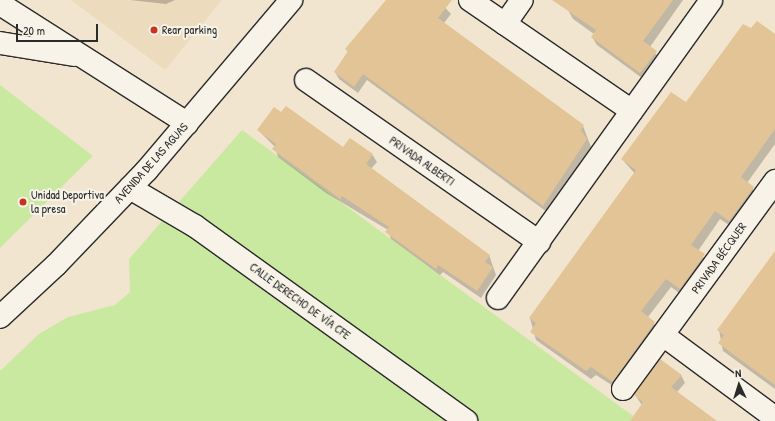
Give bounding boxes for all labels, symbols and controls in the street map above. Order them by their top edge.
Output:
scale bar [18,16,100,42]
text: 20 m [23,22,45,39]
place label: Rear parking [162,23,217,37]
marker: Rear parking [149,25,159,35]
street label: AVENIDA DE LAS AGUAS [111,120,191,206]
street label: PRIVADA ALBERTI [387,133,457,189]
place label: Unidad Deportiva la presa [31,188,104,216]
marker: Unidad Deportiva la presa [18,197,28,207]
street label: PRIVADA BÉCQUER [688,220,750,296]
street label: CALLE DERECHO DE VÍA CFE [247,260,353,342]
north arrow [719,365,759,405]
text: N [735,366,742,380]

